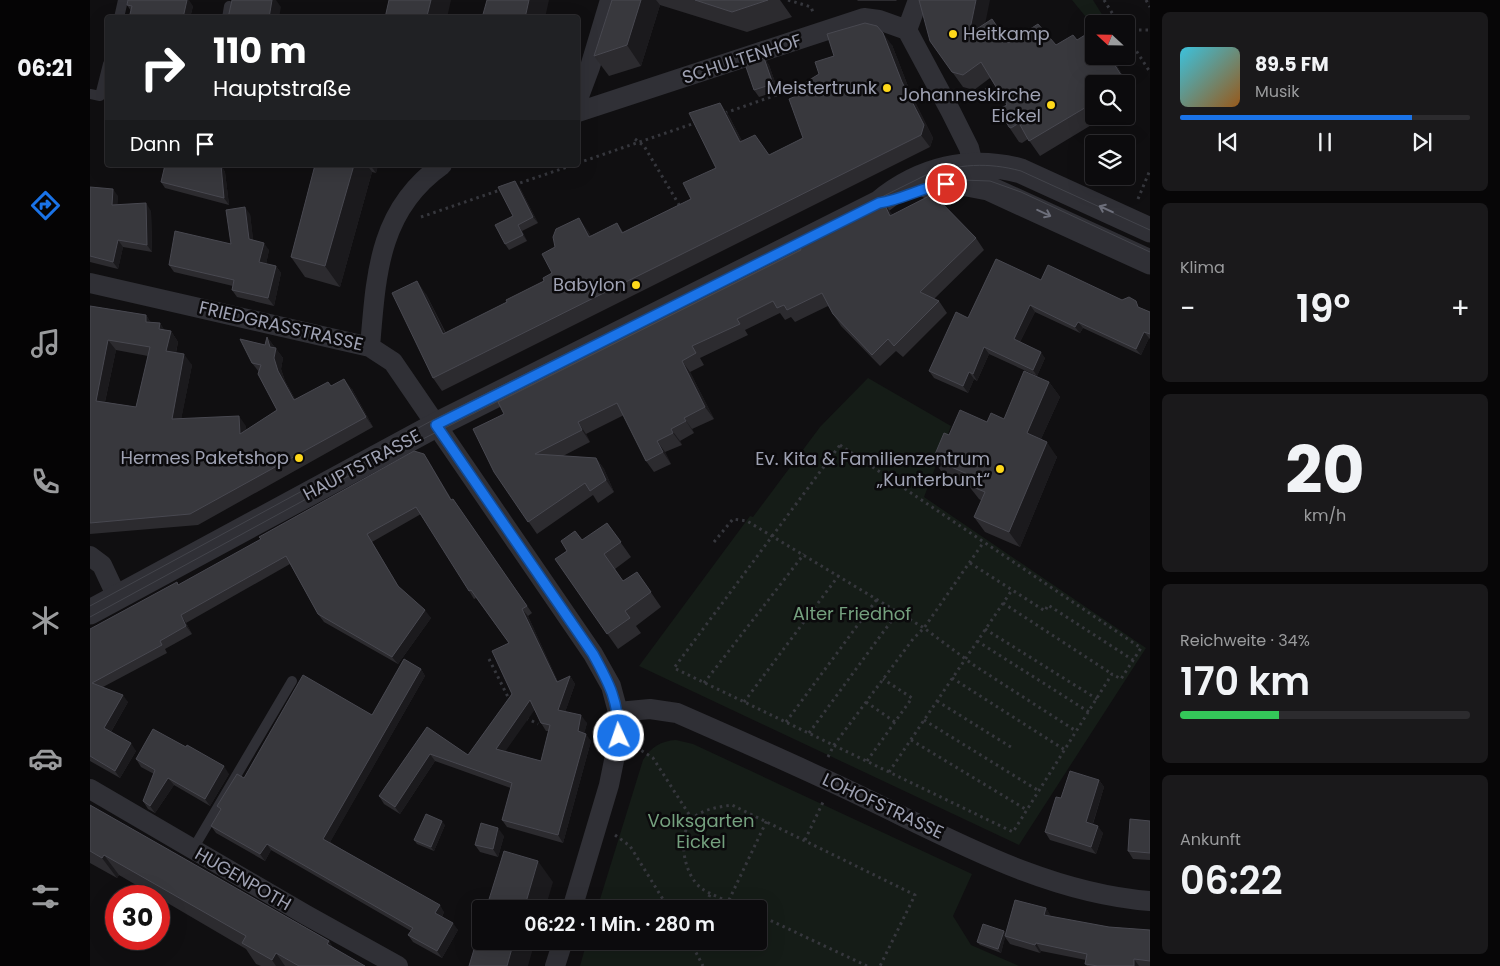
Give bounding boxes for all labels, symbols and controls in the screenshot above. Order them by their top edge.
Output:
north arrow [1085,15,1135,65]
map controls [1085,15,1135,185]
place label: Heitkamp [963,21,1050,46]
text: 110 m [213,26,307,75]
street label: SCHULTENHOF [679,27,805,90]
marker: Heitkamp [947,28,959,40]
icon: right [130,35,195,100]
text: 89.5 FM [1255,51,1329,78]
text: 06:21 [17,53,73,84]
text: Hauptstraße [213,73,351,104]
place label: Meistertrunk [767,75,878,100]
button: search [1085,75,1135,125]
text: Musik [1255,80,1300,103]
marker: Meistertrunk [881,82,893,94]
place label: Johanneskirche Eickel [899,82,1041,128]
marker: Johanneskirche Eickel [1045,99,1057,111]
icon: previous [1214,128,1242,156]
icon: pause [1311,128,1339,156]
icon: next [1408,128,1436,156]
icon: arrive [191,130,219,158]
text: Dann [130,131,181,158]
button: layers [1085,135,1135,185]
pin [925,163,967,205]
icon: arrive [932,170,960,198]
icon: directions [28,188,63,223]
one-way arrow [1099,204,1114,214]
one-way arrow [1036,209,1051,219]
text: Klima [1180,256,1225,279]
place label: Babylon [553,272,626,297]
marker: Babylon [630,279,642,291]
text: 19° [1296,282,1350,335]
text: − [1180,289,1195,328]
text: + [1451,289,1470,328]
street label: FRIEDGRASSTRASSE [197,294,366,357]
icon: music [28,326,63,361]
street label: HAUPTSTRASSE [298,423,425,506]
text: 20 [1285,425,1365,516]
place label: Hermes Paketshop [121,445,289,470]
place label: Ev. Kita & Familienzentrum „Kunterbunt“ [755,446,990,492]
marker: Hermes Paketshop [293,452,305,464]
marker: Ev. Kita & Familienzentrum „Kunterbunt“ [994,463,1006,475]
icon: phone [28,464,63,499]
text: km/h [1304,504,1346,527]
park label: Alter Friedhof [793,601,911,626]
icon: climate [28,603,63,638]
text: Reichweite · 34% [1180,629,1310,652]
text: 170 km [1180,655,1310,708]
position arrow [592,709,644,761]
icon: car [28,741,63,776]
street label: LOHOFSTRASSE [818,766,948,845]
park label: Volksgarten Eickel [647,808,755,854]
text: Ankunft [1180,828,1241,851]
street label: HUGENPOTH [191,841,296,916]
text: 06:22 [1180,854,1283,907]
icon: filters [28,879,63,914]
speed limit sign: 30 [105,885,170,950]
text: 06:22 · 1 Min. · 280 m [524,911,715,938]

